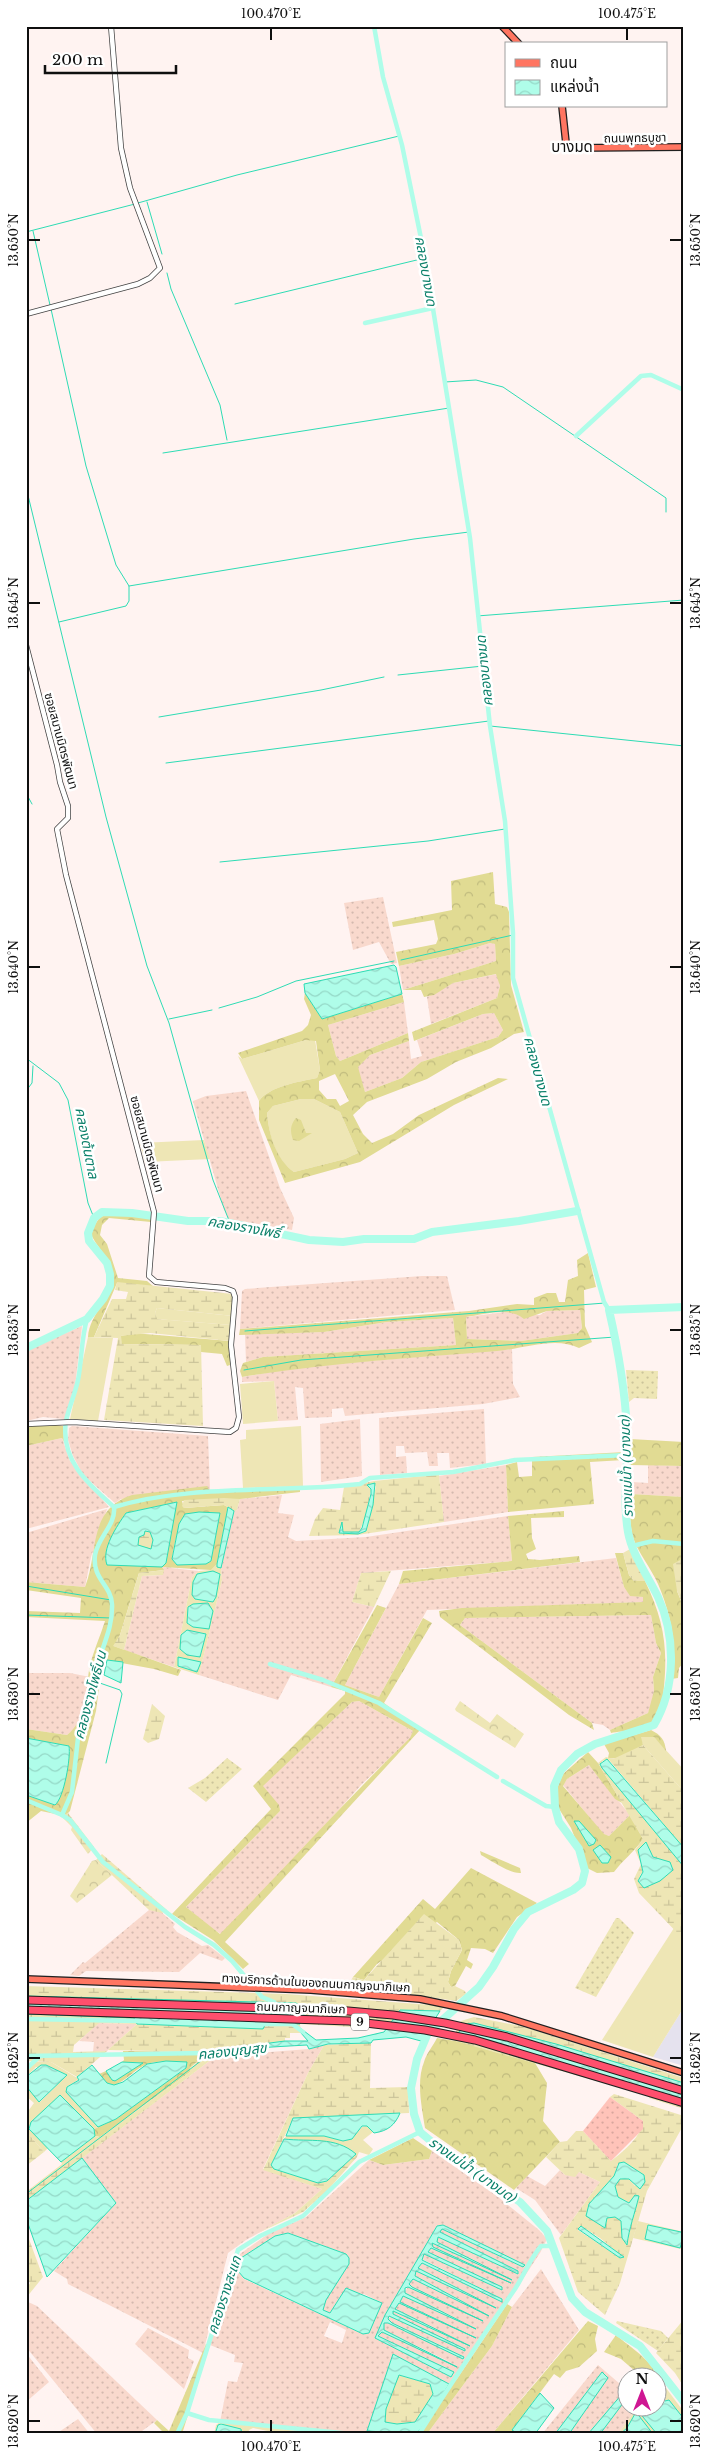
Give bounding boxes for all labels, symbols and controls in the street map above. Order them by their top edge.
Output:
text: 100.470°E [241,6,301,21]
text: 100.475°E [598,6,656,21]
scale bar [45,42,176,74]
legend [505,42,668,108]
text: 200 m [52,50,103,69]
text: ถนน [550,53,577,72]
text: แหล่งน้ำ [550,76,599,96]
street label: ถนนพุทธบูชา [603,129,667,146]
district label: บางมด [551,137,593,156]
text: 13.650°N [6,213,21,267]
text: 13.650°N [688,213,703,267]
water label: คลองบางมด [411,234,441,308]
text: 13.645°N [6,577,21,629]
text: 13.645°N [688,577,703,629]
water label: คลองบางมด [471,634,497,707]
street label: ซอยสมานมิตรพัฒนา [41,691,82,791]
text: 13.640°N [6,940,21,994]
text: 13.640°N [688,940,703,994]
water label: คลองบางมด [520,1034,556,1108]
street label: ซอยสมานมิตรพัฒนา [127,1094,168,1194]
water label: คลองต้นตาล [71,1106,103,1181]
water label: คลองรางโพธิ์ [206,1212,286,1243]
text: 13.635°N [6,1303,21,1356]
text: 13.635°N [688,1303,703,1356]
water label: รางแม่น้ำ (บางมด) [614,1414,637,1518]
water label: คลองรางโพธิ์บน [70,1648,111,1741]
text: 13.630°N [6,1667,21,1721]
text: 13.630°N [688,1667,703,1721]
street label: ทางบริการด้านในของถนนกาญจนาภิเษก [221,1970,411,1995]
street label: ถนนกาญจนาภิเษก [256,1998,346,2017]
road number: 9 [351,2014,369,2030]
text: 13.625°N [6,2031,21,2084]
text: 13.625°N [688,2031,703,2084]
water label: คลองบุญสุข [197,2038,269,2064]
water label: รางแม่น้ำ (บางมด) [426,2132,521,2207]
water label: คลองรางสะแก [203,2253,245,2336]
north arrow [618,2368,668,2418]
text: N [635,2370,649,2388]
text: 13.620°N [6,2394,21,2448]
text: 13.620°N [688,2394,703,2448]
text: 100.470°E [241,2439,301,2454]
text: 100.475°E [598,2439,656,2454]

